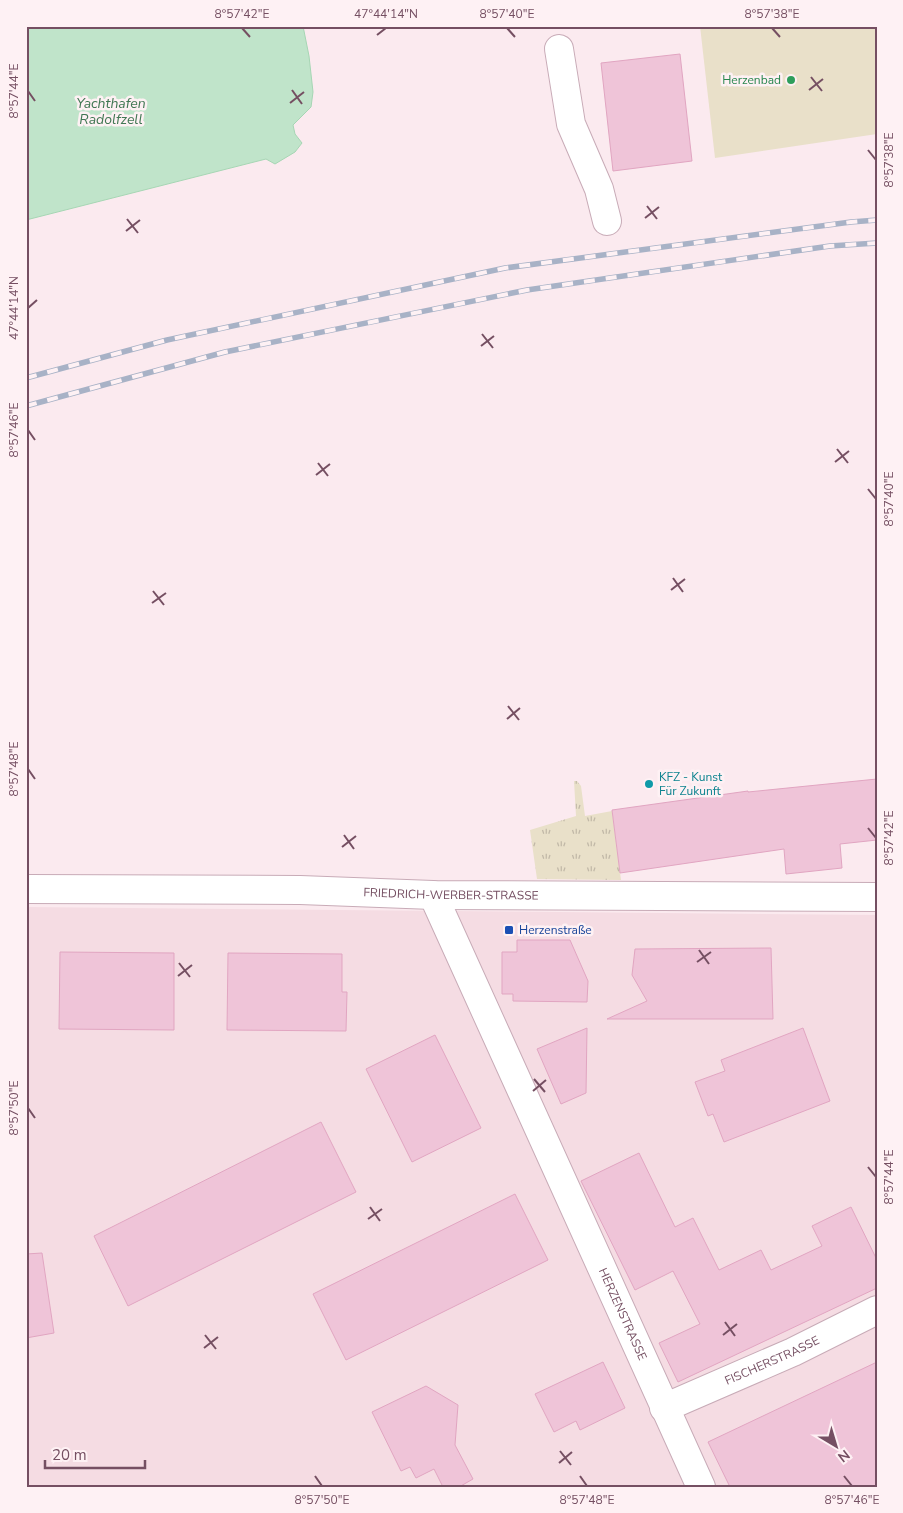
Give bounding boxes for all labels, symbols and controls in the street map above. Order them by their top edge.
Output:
text: 8°57'42"E [215,6,269,22]
text: 47°44'14"N [354,6,418,22]
text: 8°57'40"E [480,6,534,22]
text: 8°57'38"E [745,6,799,22]
text: 8°57'44"E [6,64,22,118]
place label: Herzenbad [722,72,781,88]
marker: Herzenbad [785,74,797,86]
water label: Yachthafen Radolfzell [76,94,146,129]
text: 8°57'38"E [881,133,897,187]
text: 47°44'14"N [6,276,22,340]
text: 8°57'46"E [6,403,22,457]
text: 8°57'40"E [881,472,897,526]
text: 8°57'48"E [6,742,22,796]
place label: KFZ - Kunst Für Zukunft [659,769,723,799]
marker: KFZ - Kunst Für Zukunft [643,778,655,790]
text: 8°57'42"E [881,811,897,865]
street label: FRIEDRICH-WERBER-STRASSE [363,884,539,903]
place label: Herzenstraße [519,922,592,938]
marker: Herzenstraße [503,924,515,936]
text: 8°57'50"E [6,1081,22,1135]
text: 8°57'44"E [881,1150,897,1204]
street label: HERZENSTRASSE [595,1265,651,1363]
street label: FISCHERSTRASSE [722,1332,822,1389]
north arrow [810,1420,860,1470]
scale bar [45,1438,145,1470]
text: 20 m [52,1445,87,1465]
text: N [834,1445,854,1467]
text: 8°57'50"E [295,1492,349,1508]
text: 8°57'48"E [560,1492,614,1508]
text: 8°57'46"E [825,1492,879,1508]

